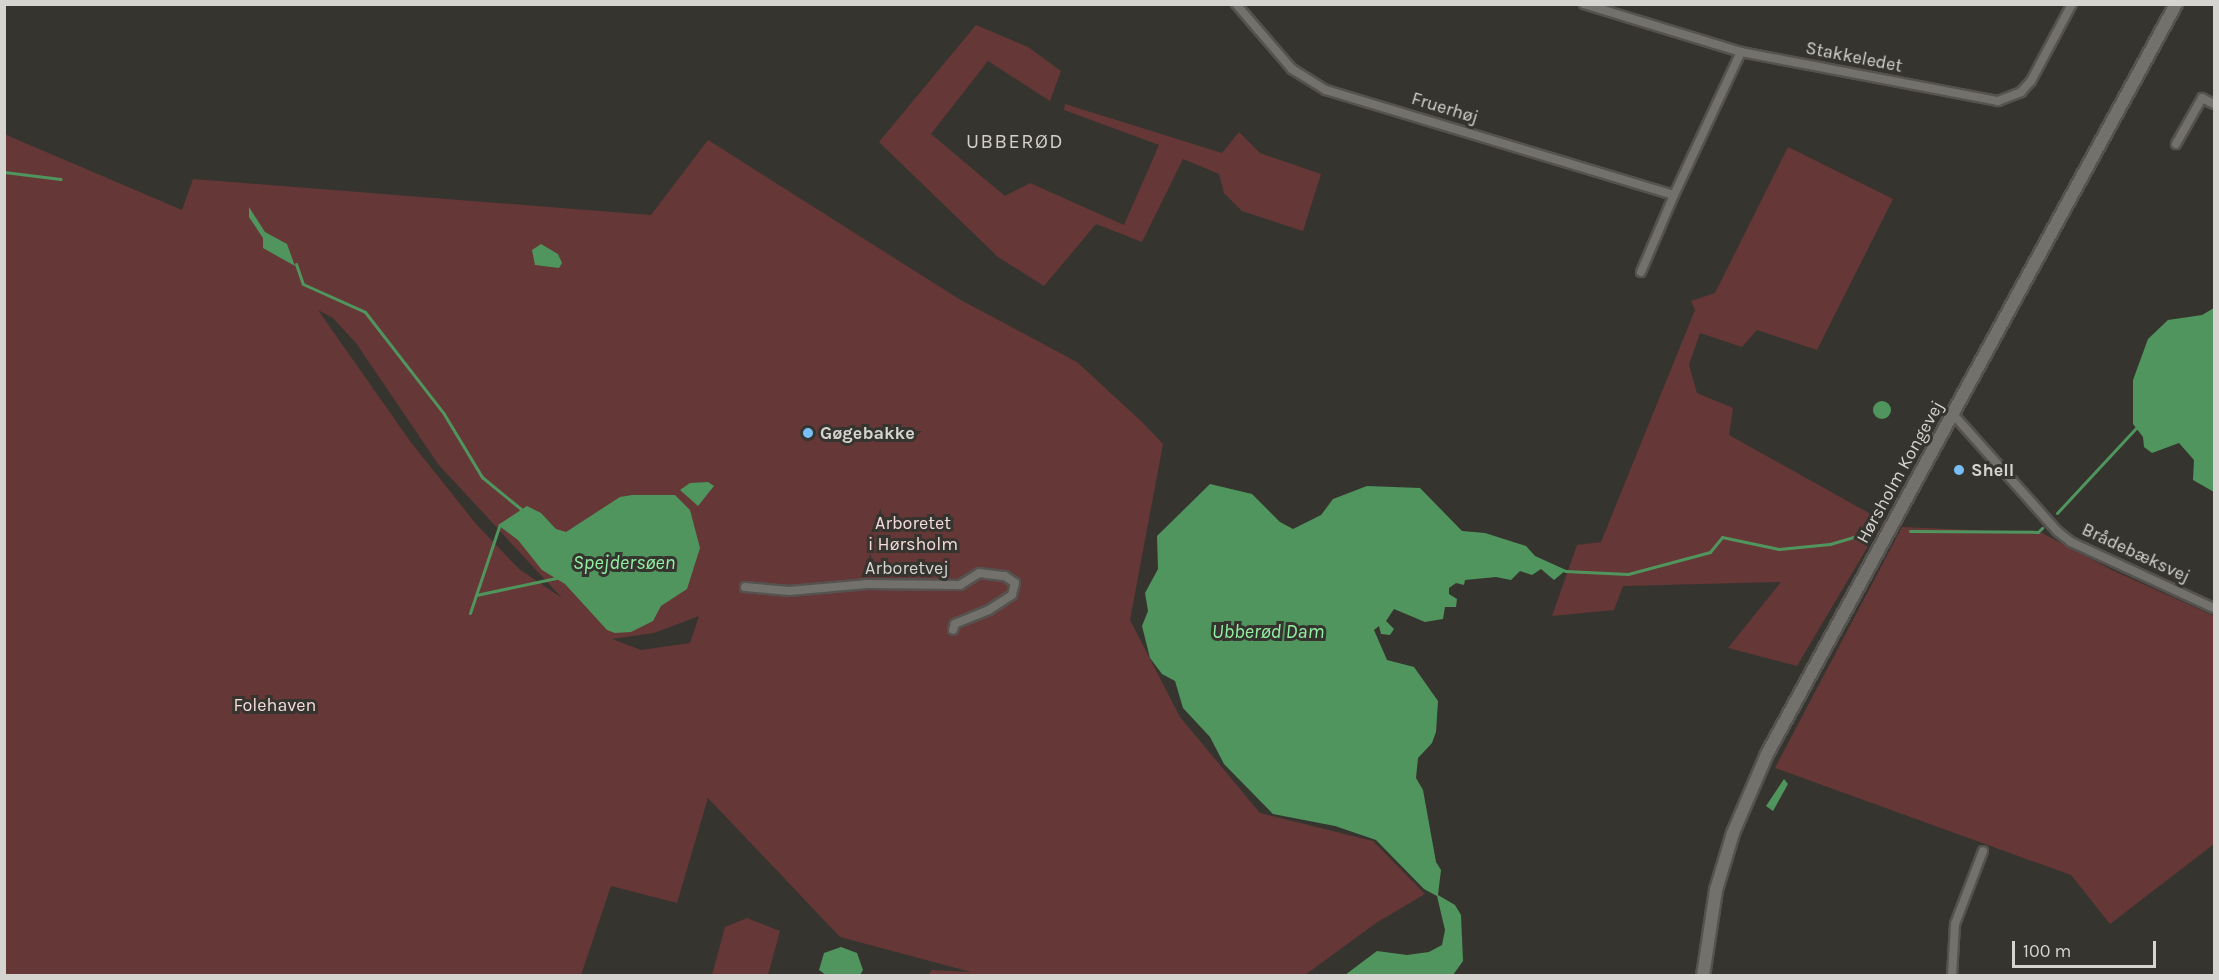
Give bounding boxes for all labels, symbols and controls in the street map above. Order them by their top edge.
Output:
street label: Stakkeledet [1804,37,1904,77]
street label: Fruerhøj [1409,88,1481,128]
district label: UBBERØD [966,129,1064,153]
street label: Hørsholm Kongevej [1852,397,1948,547]
place label: Gøgebakke [820,422,915,444]
marker: Gøgebakke [801,426,815,440]
place label: Shell [1971,459,2014,481]
marker: Shell [1952,463,1966,477]
park label: Arboretet i Hørsholm [868,513,958,556]
street label: Brådebæksvej [2078,518,2194,588]
water label: Spejdersøen [573,550,675,574]
street label: Arboretvej [865,557,949,579]
water label: Ubberød Dam [1212,619,1324,643]
park label: Folehaven [234,694,316,716]
scale bar [2015,929,2159,967]
text: 100 m [2023,940,2071,962]

